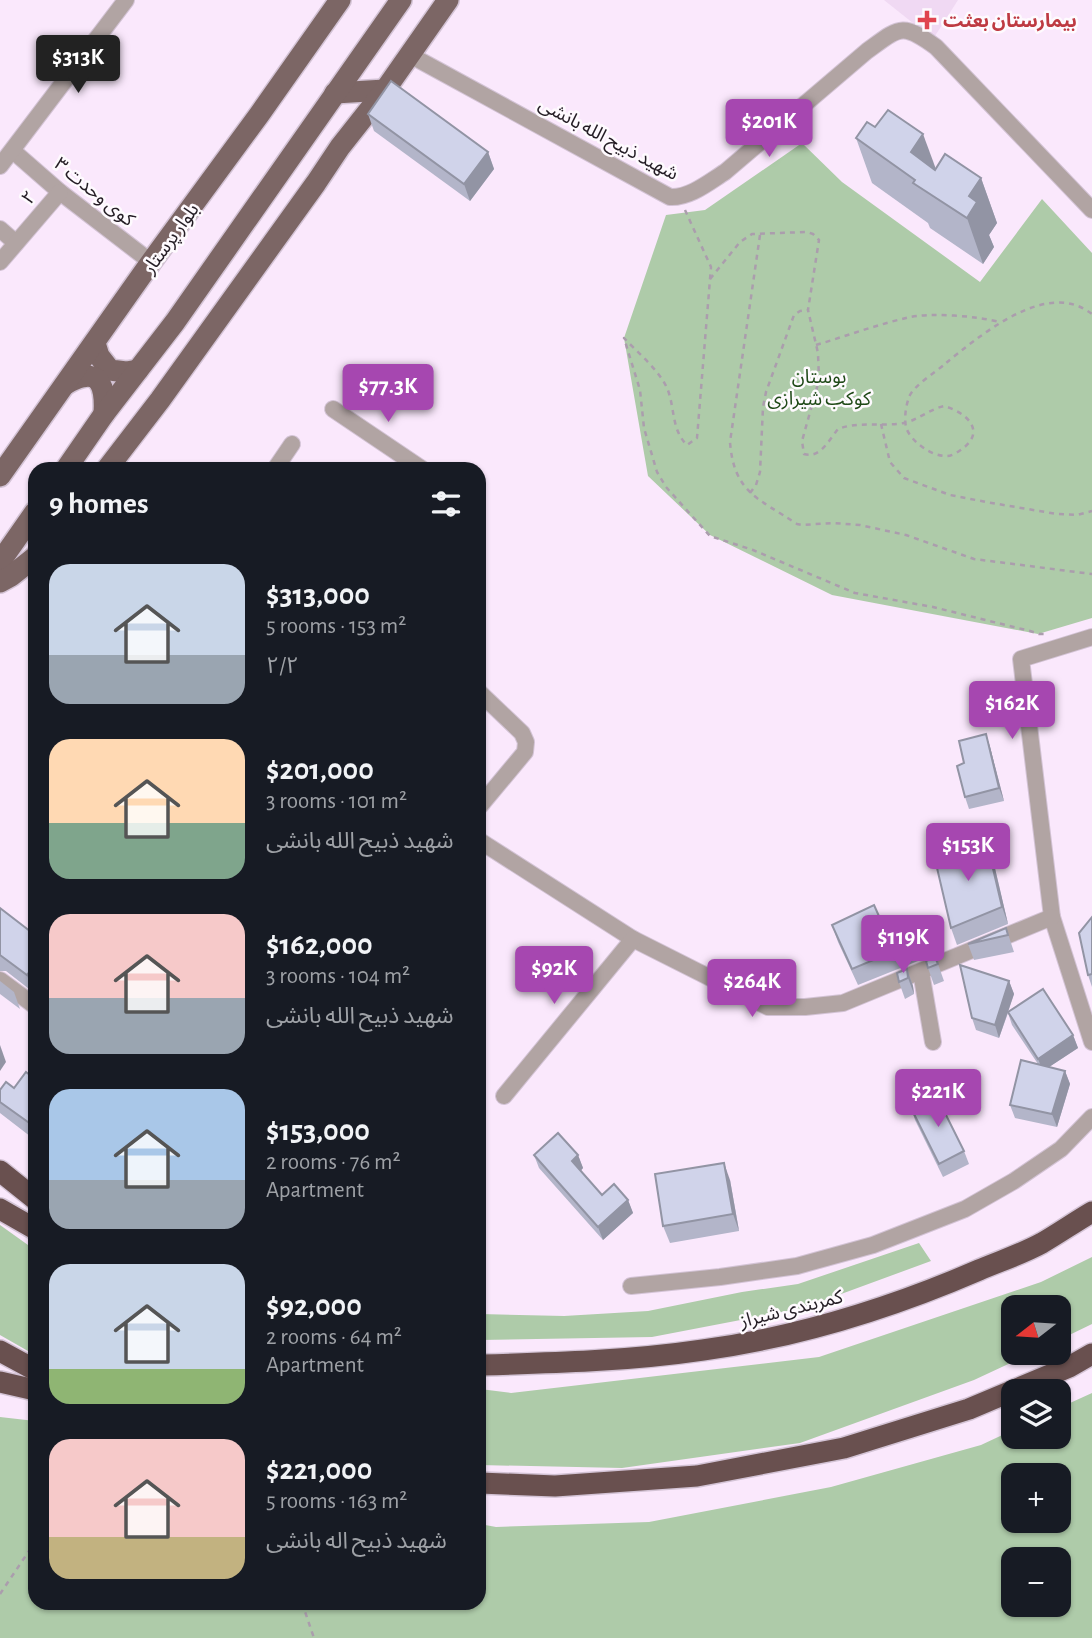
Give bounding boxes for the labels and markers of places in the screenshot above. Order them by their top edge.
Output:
marker: بیمارستان بعثت [917,10,937,30]
place label: بیمارستان بعثت [943,12,1077,32]
pin: $313K [29,36,127,95]
pin: $201K [720,100,818,159]
pin: $77.3K [331,364,445,424]
pin: $162K [963,682,1061,741]
pin: $153K [919,824,1017,883]
pin: $119K [854,916,952,975]
pin: $92K [513,946,595,1006]
pin: $264K [703,960,801,1019]
pin: $221K [889,1070,987,1129]

